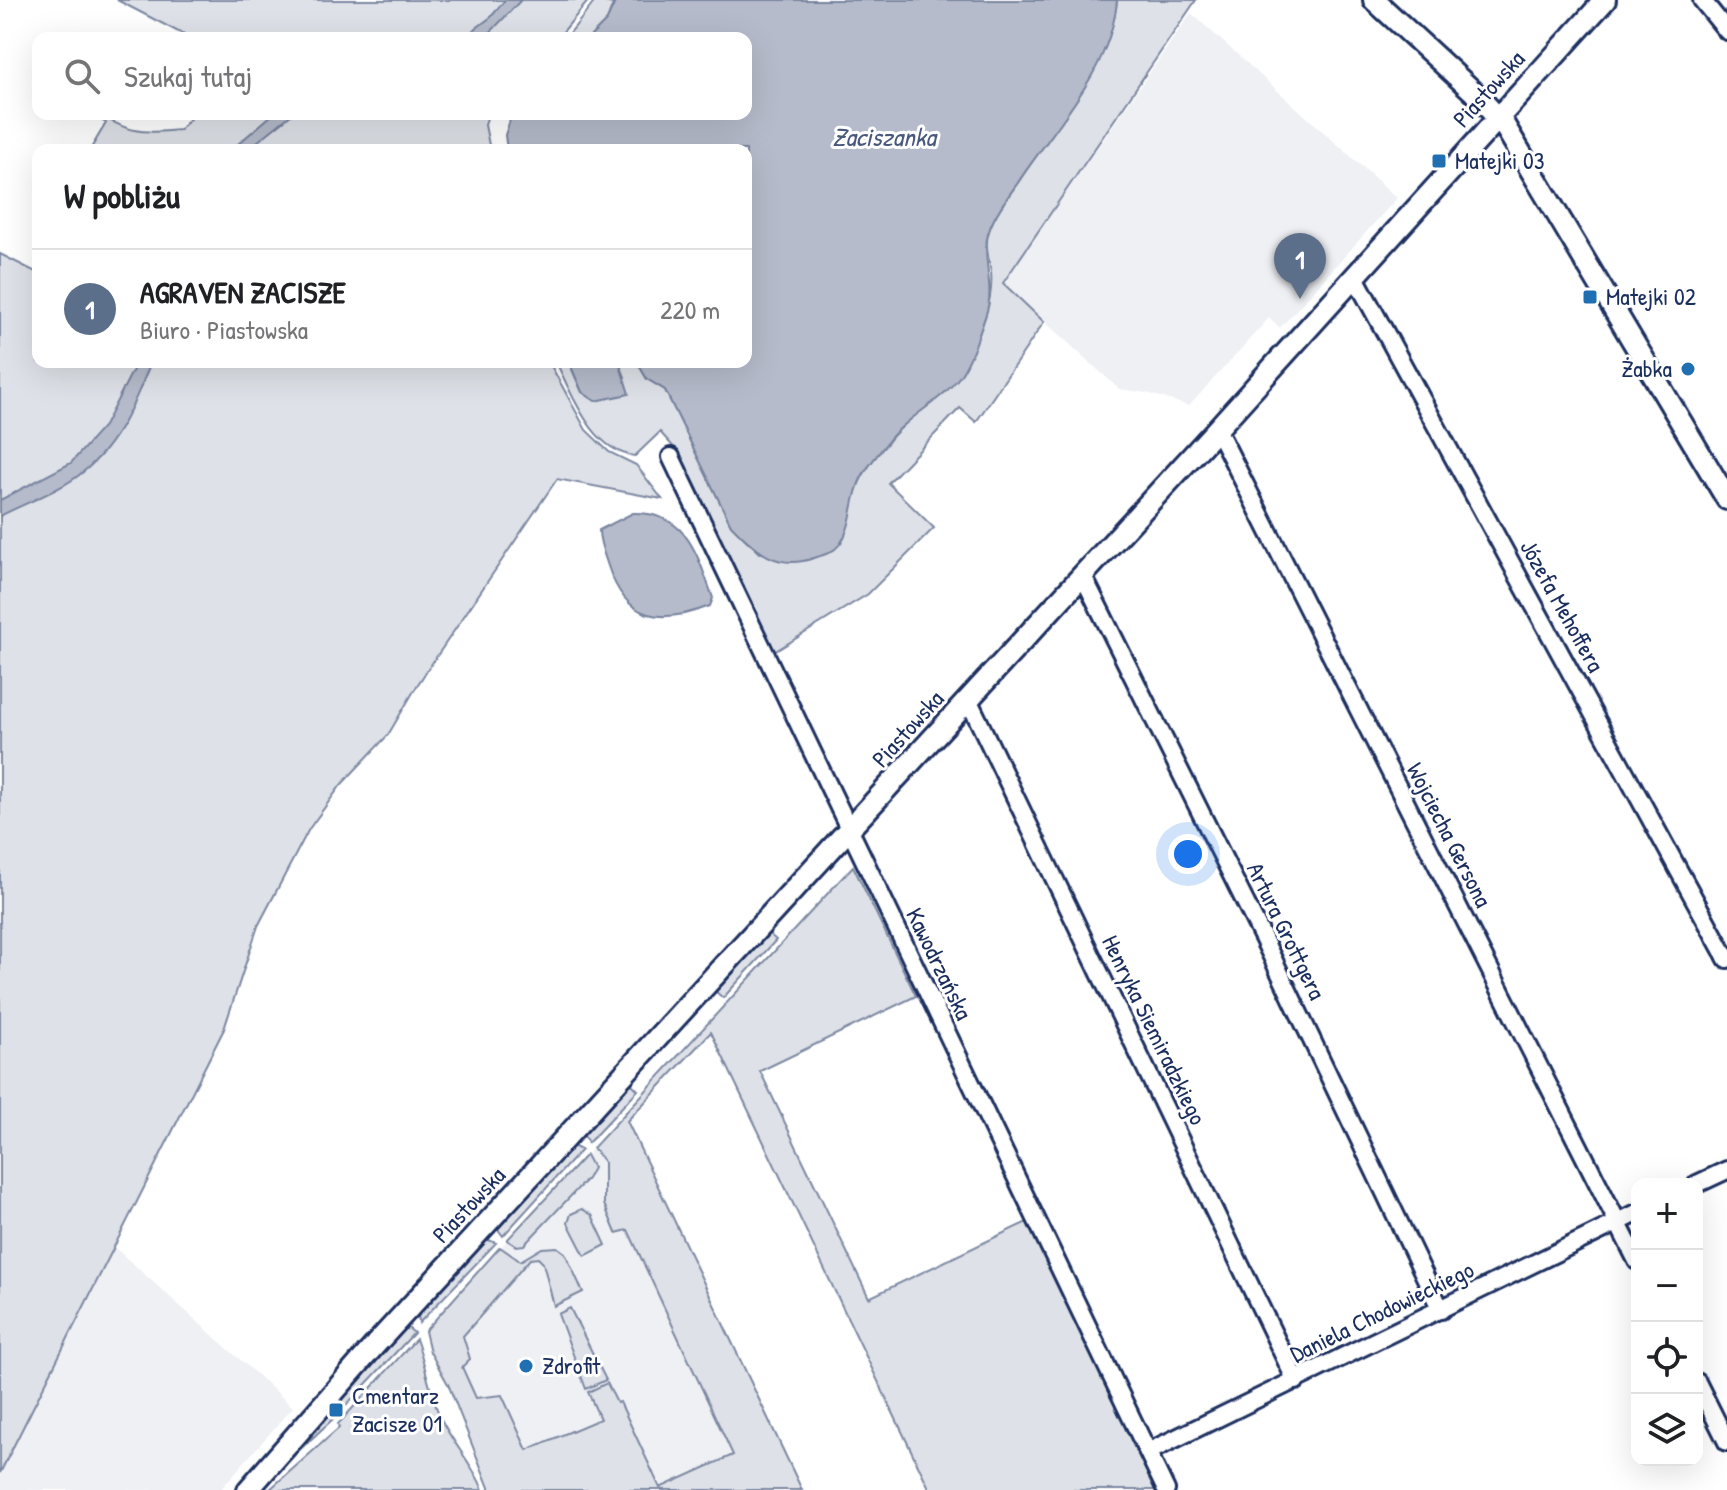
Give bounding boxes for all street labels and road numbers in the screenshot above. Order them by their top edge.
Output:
street label: Piastowska [1445,43,1531,134]
street label: Józefa Mehoffera [1513,534,1612,677]
street label: Piastowska [864,683,950,774]
street label: Wojciecha Gersona [1400,757,1500,912]
street label: Artura Grottgera [1240,857,1334,1004]
street label: Kawodrzańska [899,902,981,1025]
street label: Henryka Siemiradzkiego [1095,929,1215,1130]
street label: Piastowska [425,1159,512,1249]
street label: Daniela Chodowieckiego [1284,1253,1479,1369]

